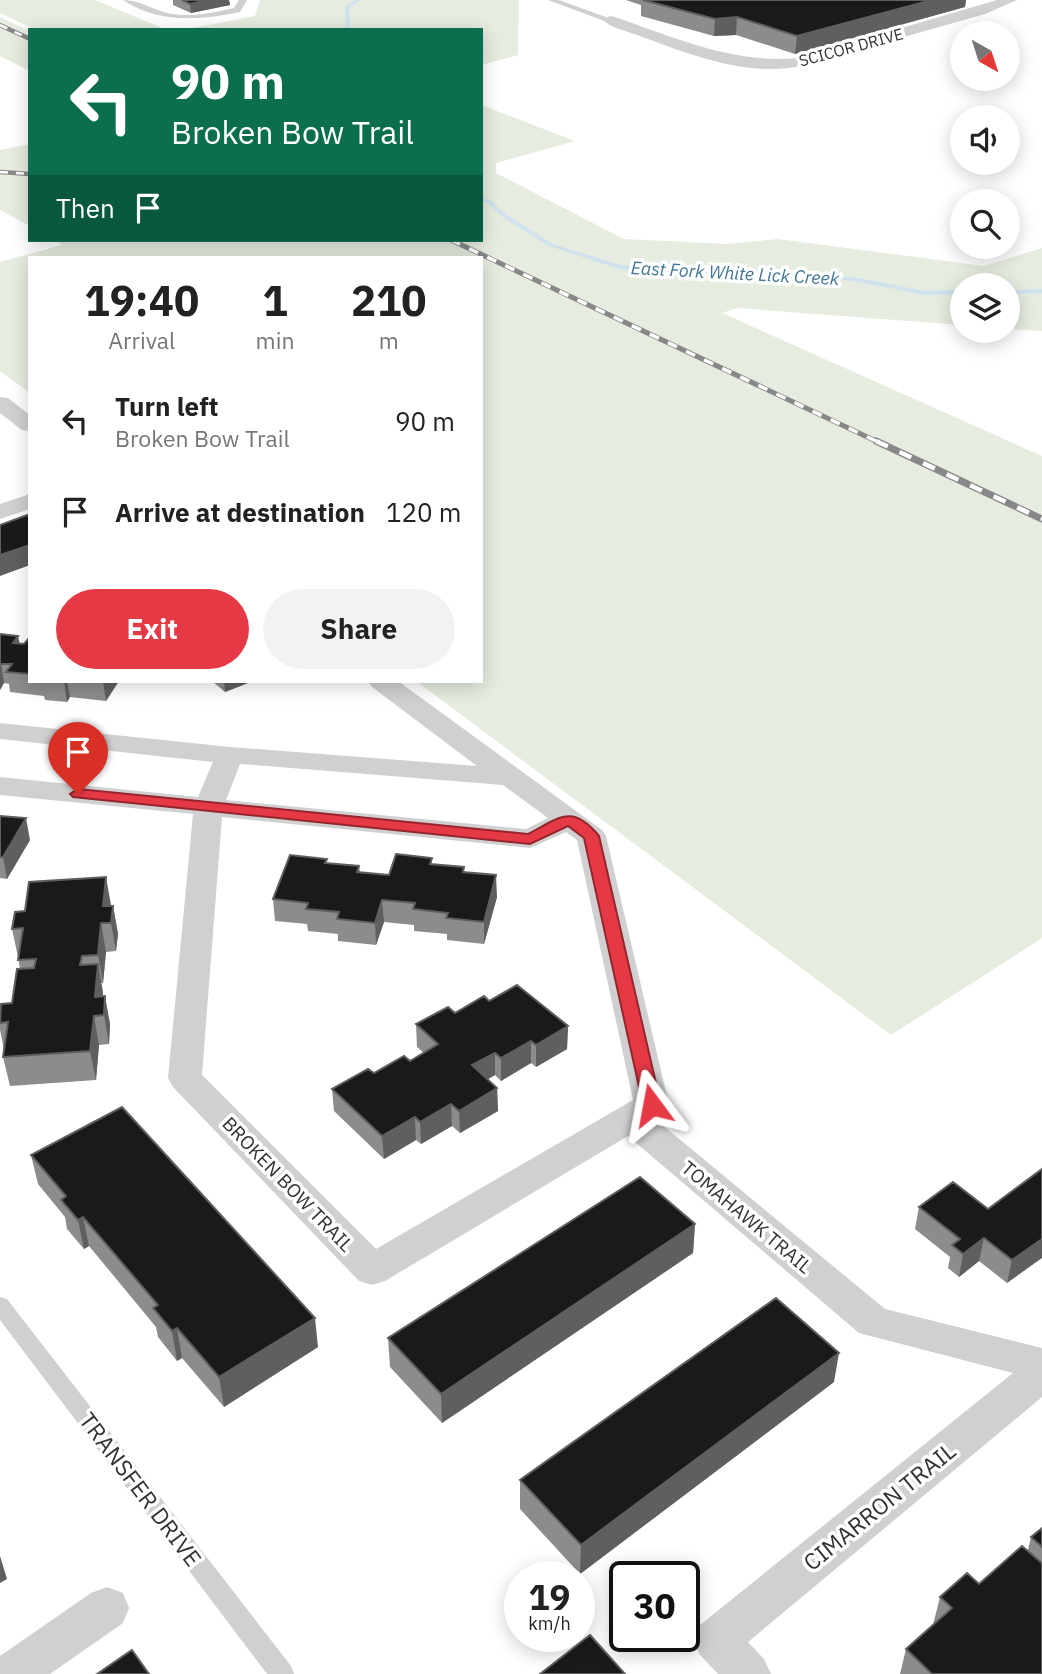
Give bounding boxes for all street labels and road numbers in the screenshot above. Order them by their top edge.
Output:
street label: SCICOR DRIVE [797,23,905,71]
street label: BROKEN BOW TRAIL [217,1111,359,1257]
street label: TOMAHAWK TRAIL [677,1155,817,1279]
street label: TRANSFER DRIVE [73,1406,209,1572]
street label: CIMARRON TRAIL [797,1435,961,1577]

